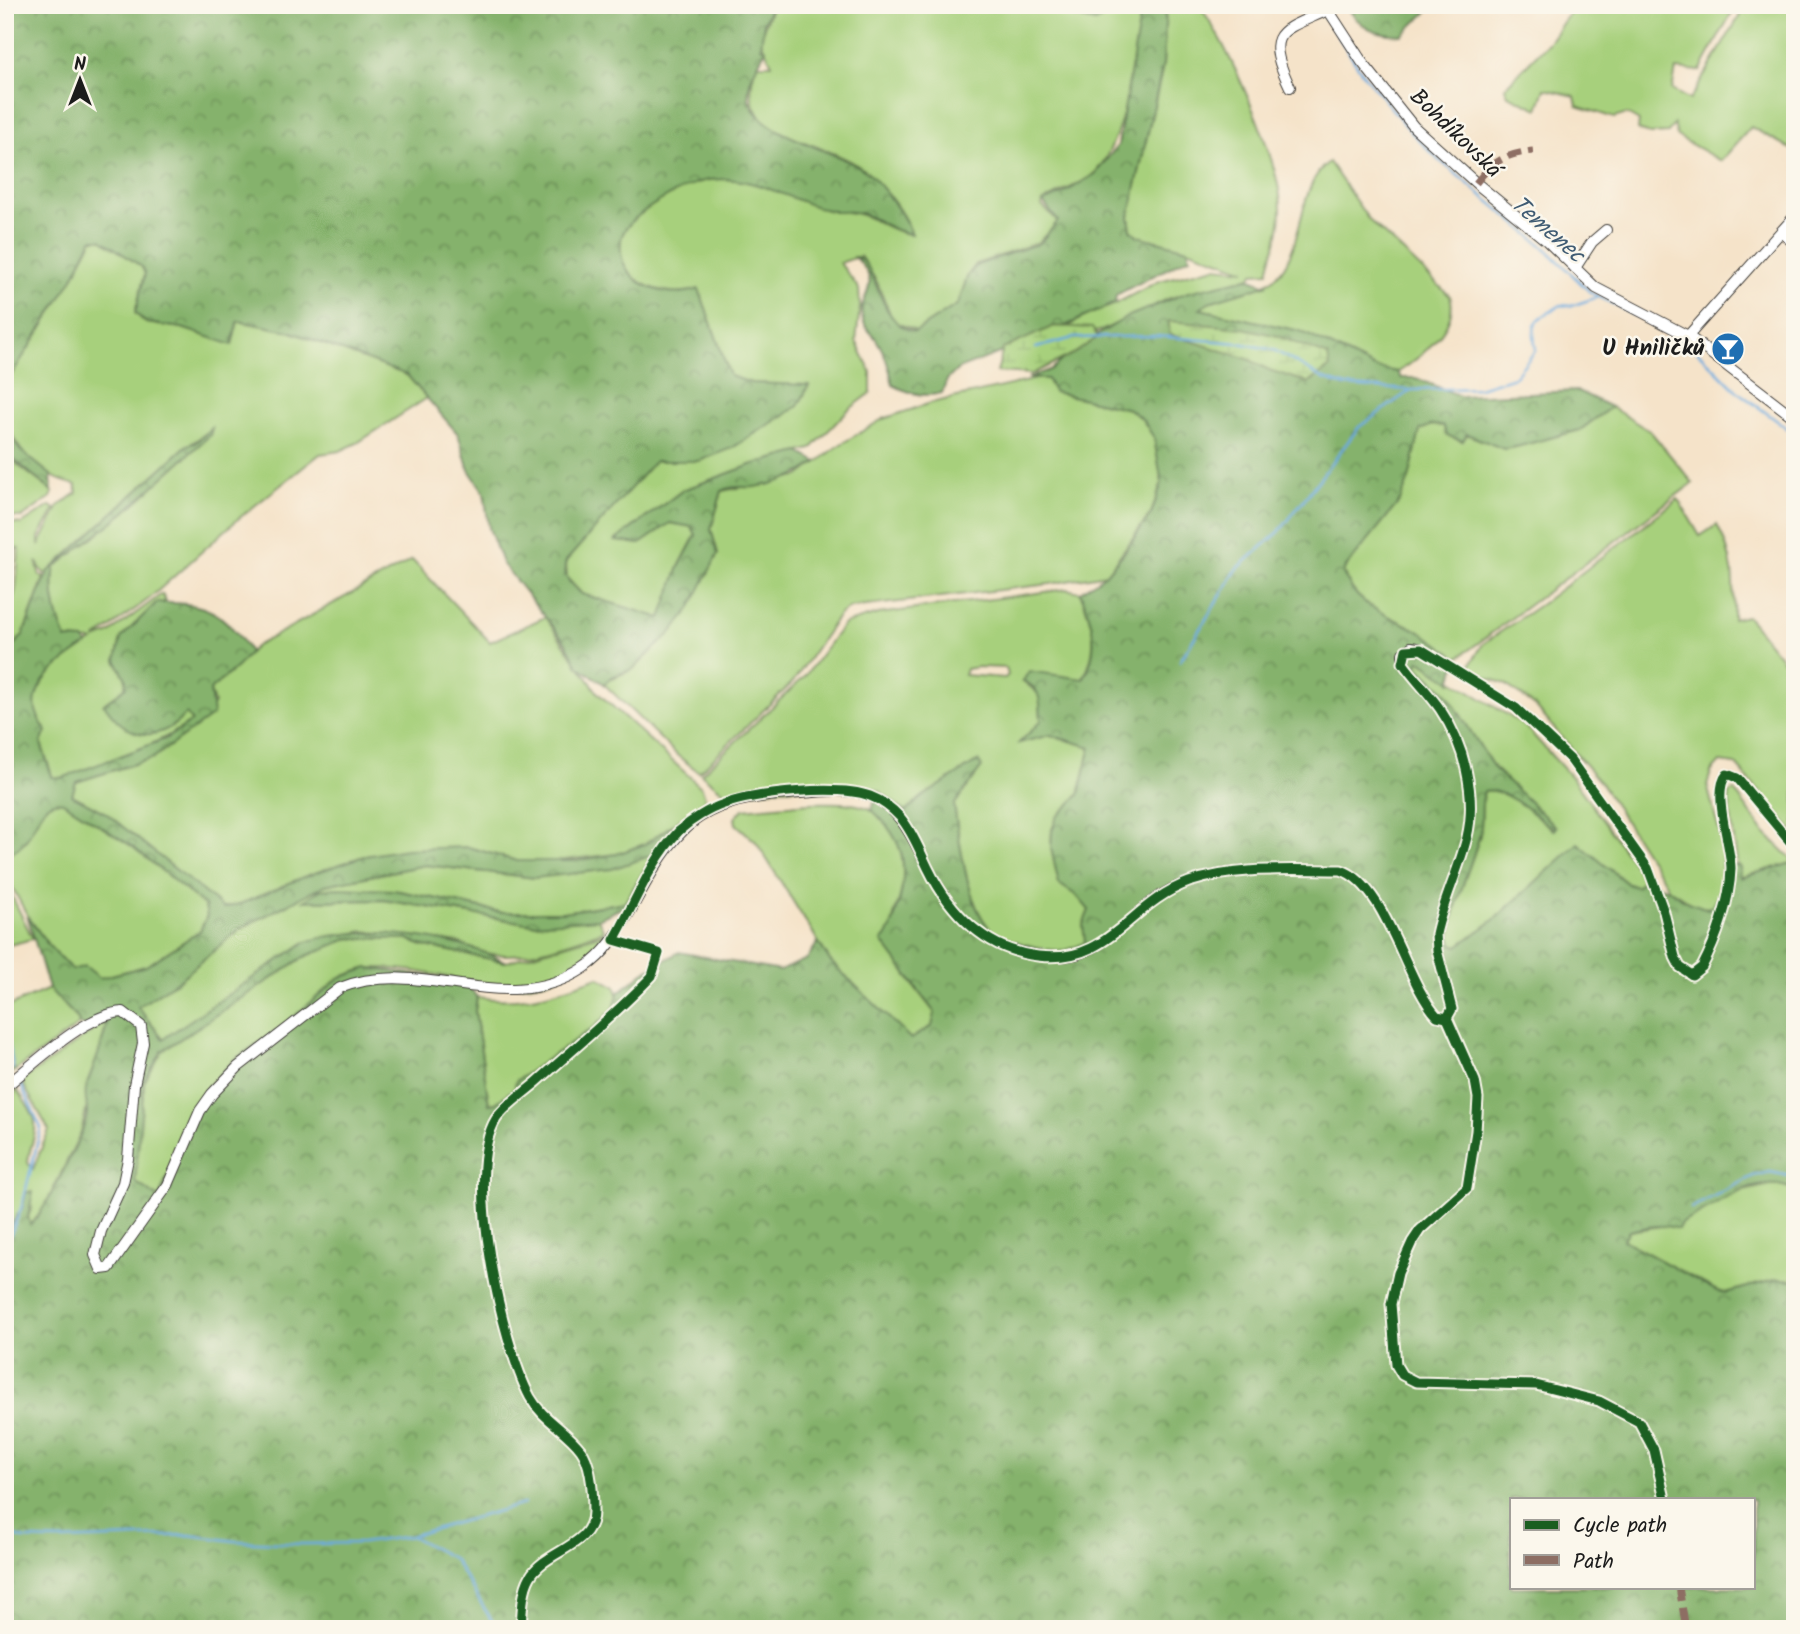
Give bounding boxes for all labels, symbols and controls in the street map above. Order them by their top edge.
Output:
north arrow [46,46,116,116]
text: N [74,50,86,80]
street label: Bohdíkovská [1401,81,1511,189]
water label: Temenec [1501,186,1595,275]
bar icon: U Hniličků [1709,330,1747,368]
place label: U Hniličků [1602,331,1705,367]
legend [1510,1498,1755,1588]
text: Cycle path [1573,1510,1667,1543]
text: Path [1573,1546,1614,1579]

